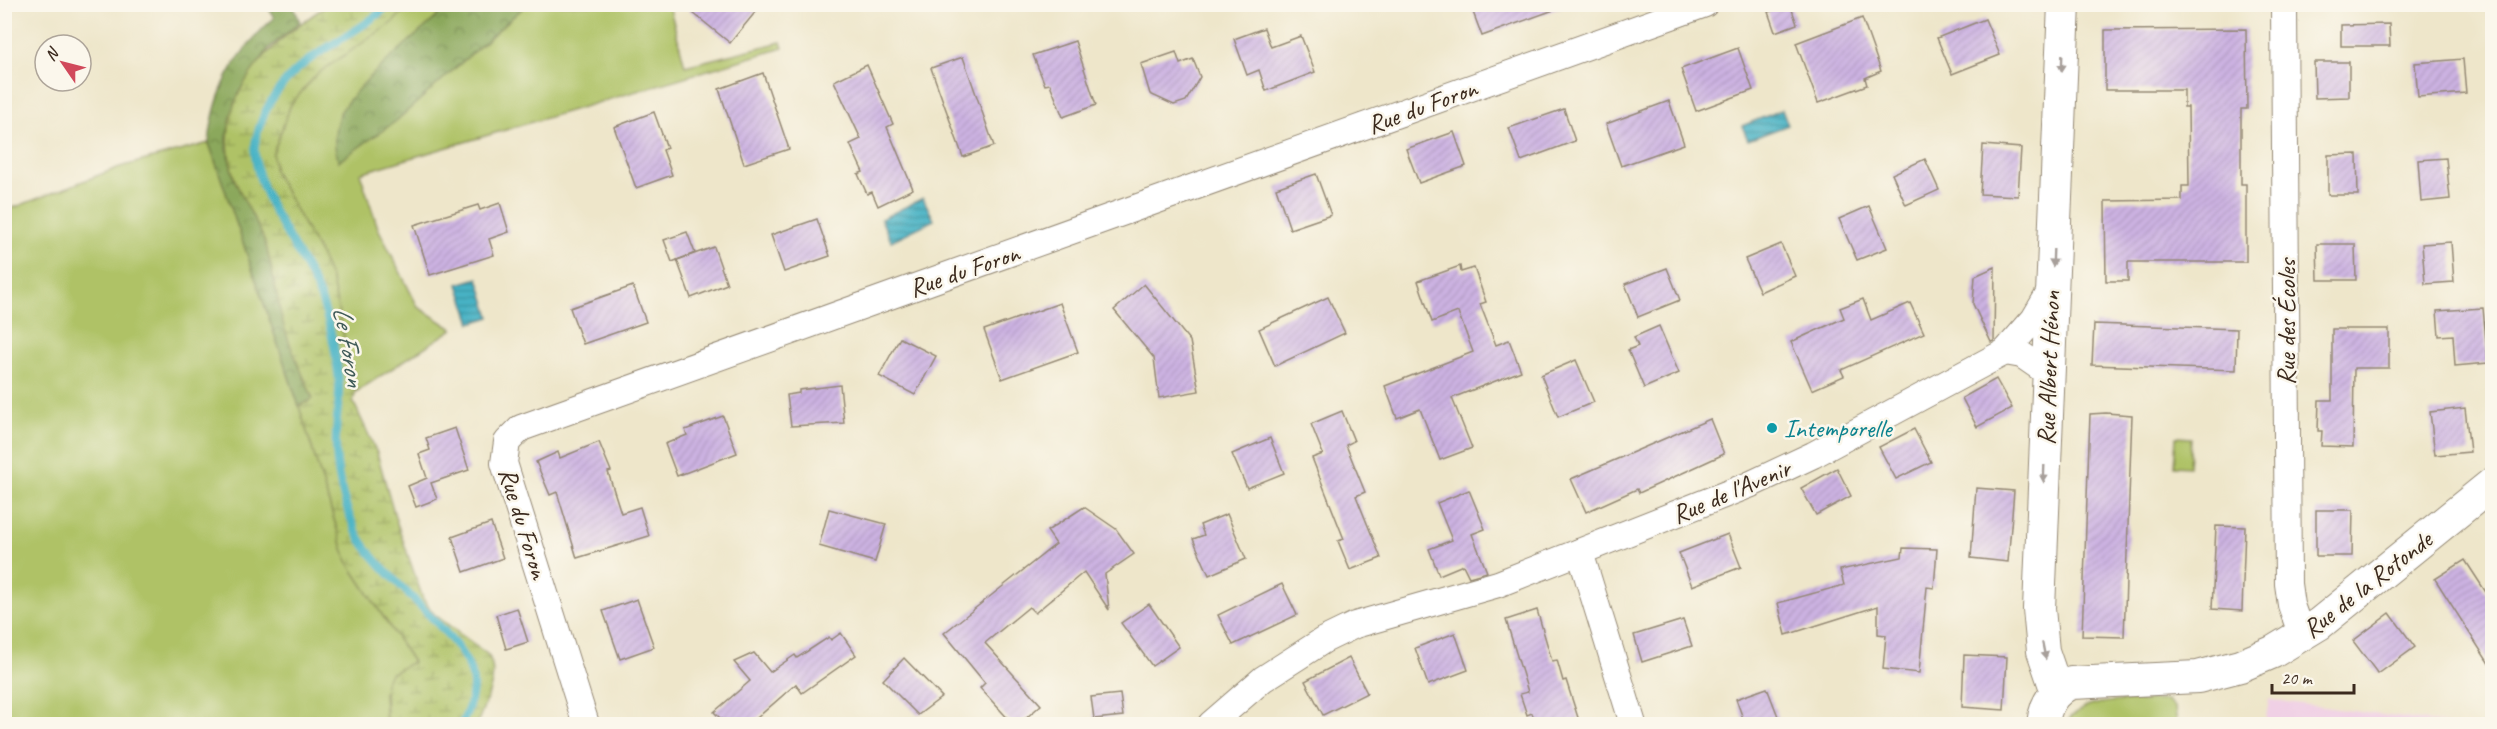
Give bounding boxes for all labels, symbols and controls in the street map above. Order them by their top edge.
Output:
north arrow [33,33,93,93]
text: N [40,43,64,65]
one-way arrow [2057,53,2066,72]
street label: Rue du Foron [1363,71,1483,142]
street label: Rue du Foron [905,236,1025,305]
one-way arrow [2049,248,2058,267]
street label: Rue des Écoles [2270,257,2303,385]
street label: Rue Albert Hénon [2029,290,2068,446]
water label: Le Foron [325,304,373,391]
place label: Intemporelle [1784,412,1894,445]
marker: Intemporelle [1765,421,1779,435]
street label: Rue de l'Avenir [1667,451,1798,531]
street label: Rue du Foron [491,464,556,584]
one-way arrow [2039,464,2049,483]
street label: Rue de la Rotonde [2296,522,2441,645]
one-way arrow [2040,642,2049,661]
scale bar [2272,657,2354,695]
text: 20 m [2281,667,2314,689]

